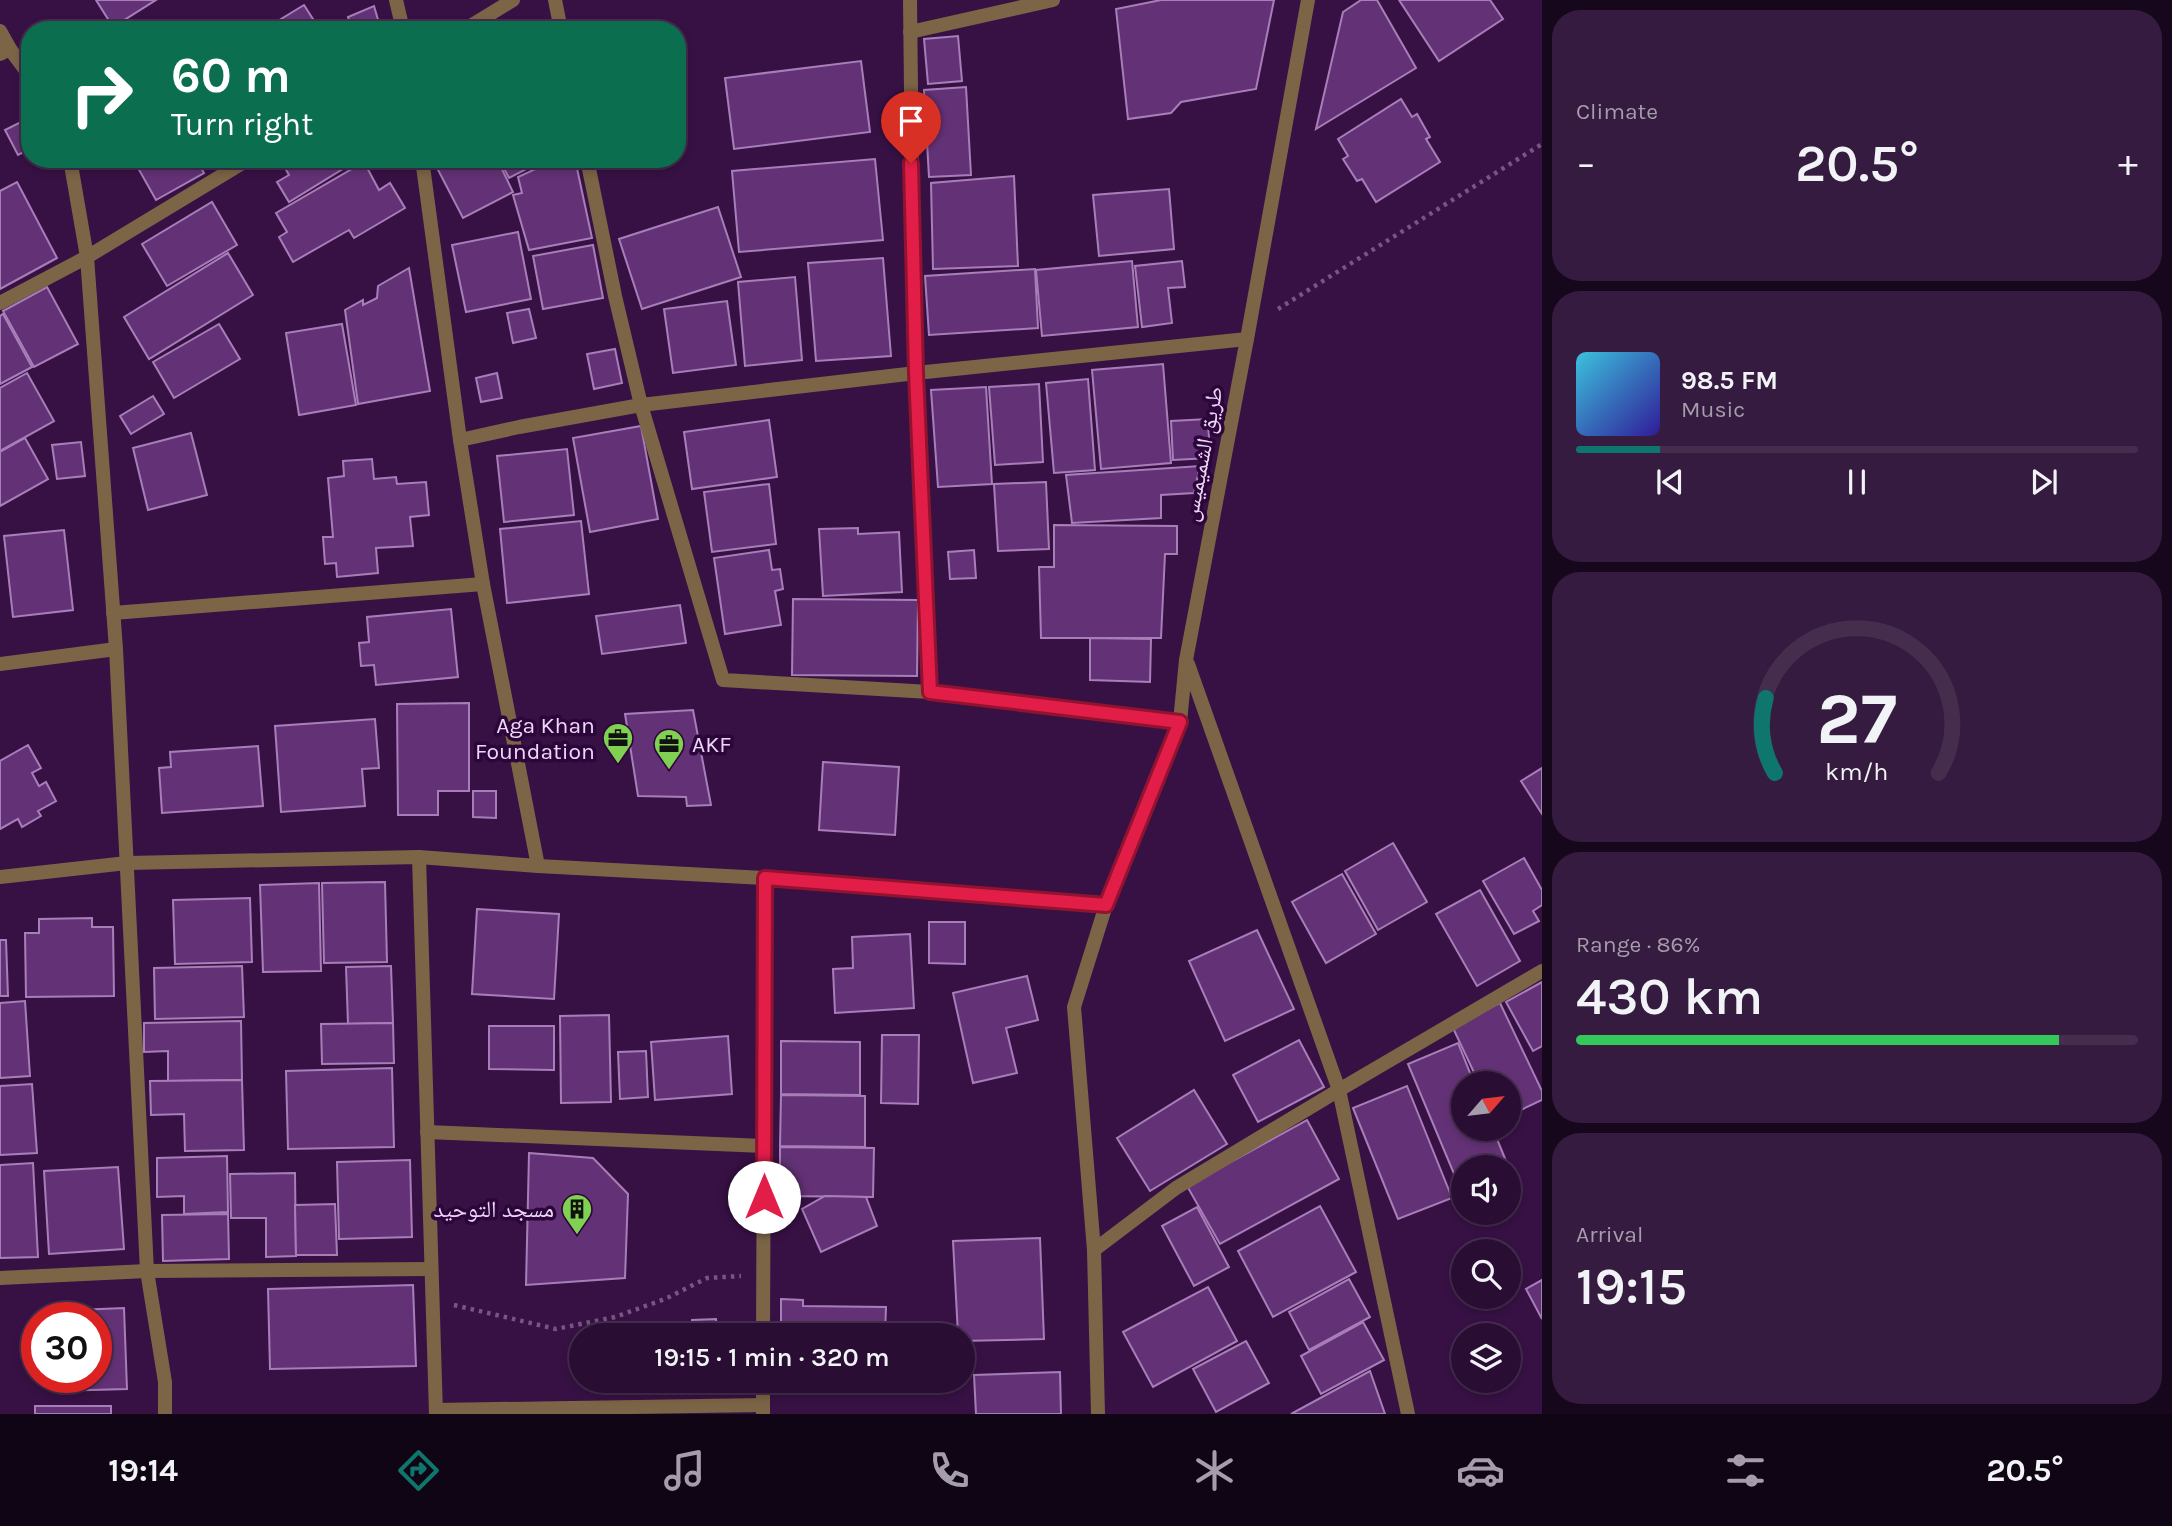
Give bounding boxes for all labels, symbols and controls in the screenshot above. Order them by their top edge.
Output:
text: 60 m [171,47,291,104]
icon: right [56,49,147,140]
pin [881,91,941,163]
text: Climate [1576,98,1658,125]
icon: arrive [892,102,930,140]
text: Turn right [171,106,313,143]
text: 20.5° [1795,133,1919,194]
text: − [1576,141,1596,186]
text: + [2118,141,2138,186]
text: 98.5 FM [1681,365,1778,396]
street label: طريق الشميميس [1176,384,1229,524]
text: Music [1681,396,1745,423]
icon: previous [1651,463,1689,501]
icon: pause [1838,463,1876,501]
icon: next [2025,463,2063,501]
text: 27 [1817,676,1897,761]
place label: Aga Khan Foundation [475,712,595,765]
office icon: Aga Khan Foundation [601,721,635,765]
office icon: AKF [652,727,686,771]
place label: AKF [692,731,731,758]
text: km/h [1825,757,1889,786]
text: Range · 86% [1576,931,1700,958]
text: 430 km [1576,966,1763,1027]
north arrow [1451,1071,1521,1141]
map controls [1451,1071,1521,1393]
button: sound [1451,1155,1521,1225]
position arrow [727,1160,801,1234]
building icon: مسجد التوحيد [560,1192,594,1236]
place label: مسجد التوحيد [433,1196,554,1223]
text: Arrival [1576,1221,1643,1248]
button: search [1451,1239,1521,1309]
text: 19:15 [1576,1256,1687,1317]
speed limit sign: 30 [21,1302,112,1393]
button: layers [1451,1323,1521,1393]
text: 19:15 · 1 min · 320 m [654,1342,890,1373]
icon: directions [394,1446,443,1495]
icon: music [660,1446,709,1495]
icon: phone [925,1446,974,1495]
icon: climate [1190,1446,1239,1495]
icon: car [1456,1446,1505,1495]
icon: filters [1721,1446,1770,1495]
text: 19:14 [108,1452,178,1489]
text: 20.5° [1986,1452,2064,1489]

